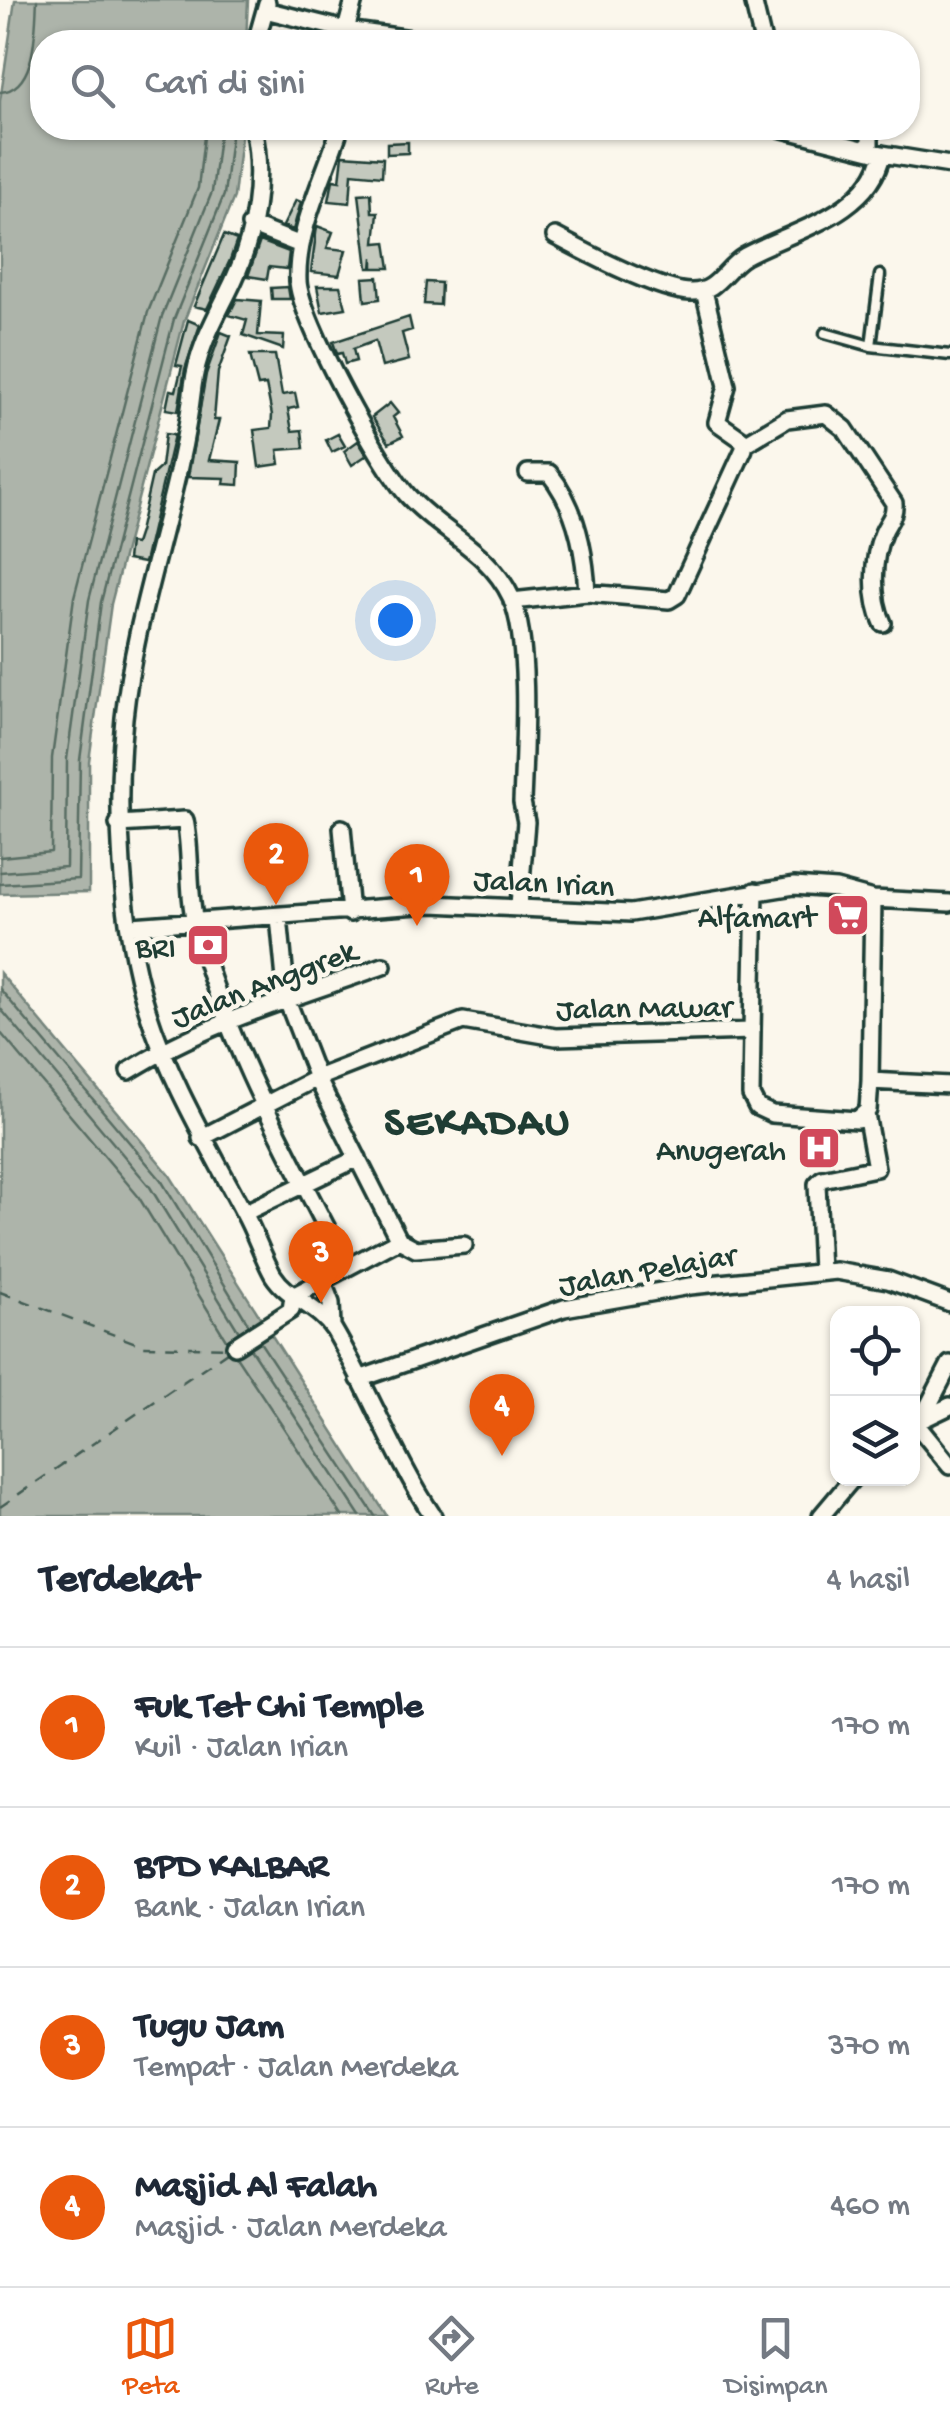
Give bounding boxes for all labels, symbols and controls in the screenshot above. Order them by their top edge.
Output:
search box [30,30,920,140]
icon: search [65,58,120,113]
text: Cari di sini [145,63,305,107]
your location [370,595,421,646]
pin: 2 [244,822,308,905]
pin: 1 [384,844,450,926]
street label: Jalan Irian [472,863,615,909]
supermarket icon: Alfamart [825,892,871,938]
place label: Alfamart [698,901,819,939]
bank icon: BRI [185,922,231,968]
place label: BRI [134,931,176,969]
street label: Jalan Anggrek [167,933,365,1039]
street label: Jalan Mawar [556,990,735,1032]
district label: SEKADAU [384,1101,572,1150]
hospital icon: Anugerah [796,1125,842,1171]
place label: Anugerah [656,1134,786,1172]
pin: 3 [288,1220,354,1303]
street label: Jalan Pelajar [556,1238,742,1307]
map controls [830,1306,920,1486]
button: locate [830,1306,920,1396]
pin: 4 [470,1374,534,1456]
button: layers [830,1396,920,1486]
text: Terdekat [40,1557,198,1606]
text: 4 hasil [827,1562,910,1600]
text: Fuk Tet Chi Temple [135,1686,423,1730]
text: 1 [66,1708,79,1746]
text: 170 m [832,1708,910,1746]
text: Kuil · Jalan Irian [135,1730,348,1768]
text: BPD KALBAR [135,1846,328,1890]
text: 2 [65,1868,80,1906]
text: 170 m [832,1868,910,1906]
text: Bank · Jalan Irian [135,1890,365,1928]
text: Tugu Jam [135,2006,284,2050]
text: 3 [64,2028,81,2066]
text: 370 m [828,2028,910,2066]
text: Tempat · Jalan Merdeka [135,2050,458,2088]
text: Masjid Al Falah [135,2166,377,2210]
text: 4 [65,2188,80,2226]
text: 460 m [830,2188,910,2226]
text: Masjid · Jalan Merdeka [135,2210,447,2248]
tab: Peta [122,2311,179,2404]
tab: Rute [424,2311,479,2404]
tab: Disimpan [724,2311,828,2404]

